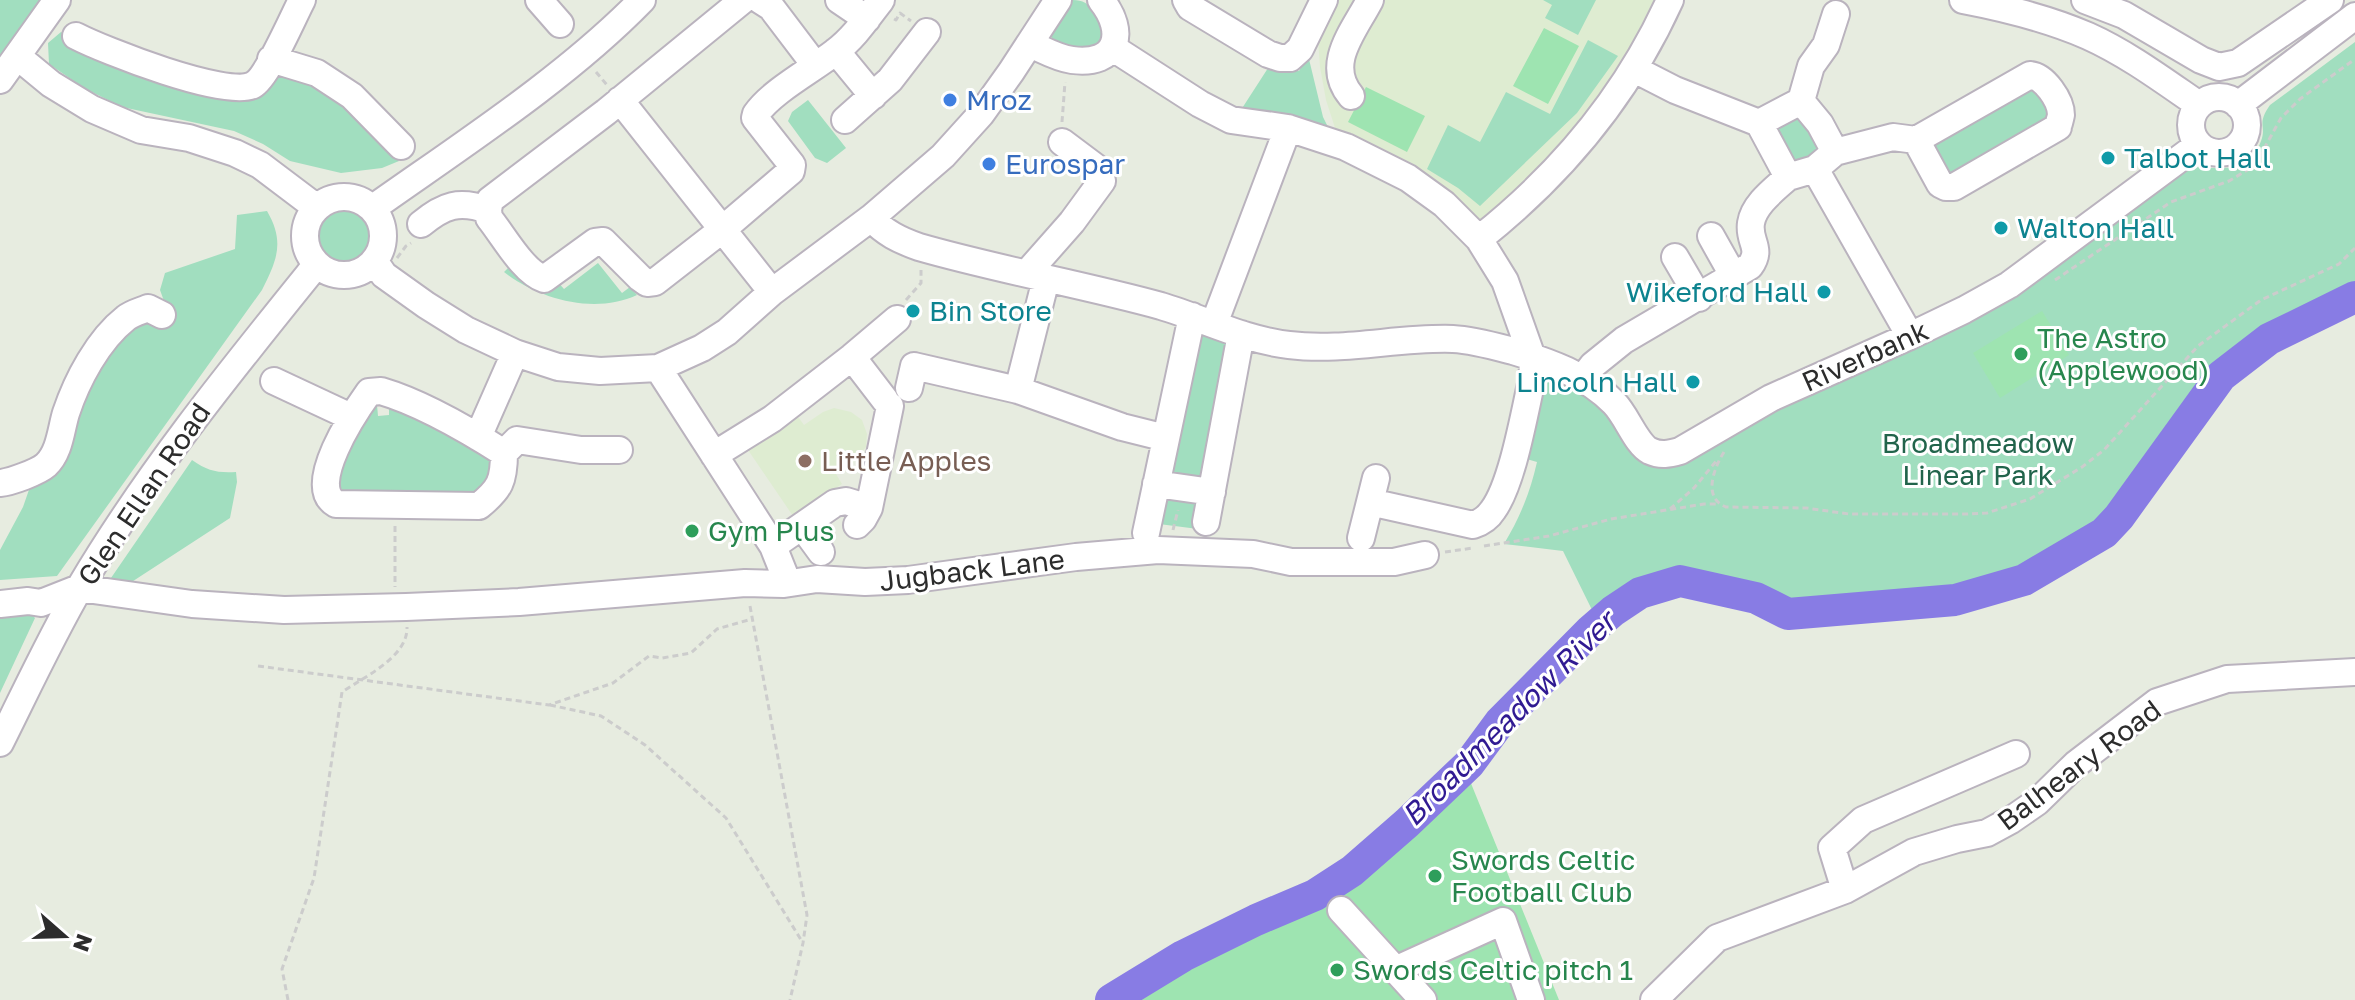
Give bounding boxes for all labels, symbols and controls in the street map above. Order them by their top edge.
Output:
place label: Mroz [966,83,1032,116]
marker: Mroz [941,91,959,109]
place label: Talbot Hall [2124,141,2271,174]
place label: Eurospar [1005,147,1125,180]
marker: Talbot Hall [2099,149,2117,167]
marker: Eurospar [980,155,998,173]
place label: Walton Hall [2017,211,2174,244]
marker: Walton Hall [1992,219,2010,237]
place label: Wikeford Hall [1626,275,1808,308]
marker: Wikeford Hall [1815,283,1833,301]
place label: Bin Store [929,294,1052,327]
marker: Bin Store [904,302,922,320]
street label: Riverbank [1796,313,1933,398]
place label: The Astro (Applewood) [2037,321,2209,386]
marker: The Astro (Applewood) [2012,345,2030,363]
place label: Lincoln Hall [1516,365,1677,398]
marker: Lincoln Hall [1684,373,1702,391]
street label: Glen Ellan Road [70,396,217,591]
park label: Broadmeadow Linear Park [1882,426,2074,491]
place label: Little Apples [821,444,991,477]
marker: Little Apples [796,452,814,470]
place label: Gym Plus [708,514,834,547]
marker: Gym Plus [683,522,701,540]
street label: Jugback Lane [877,542,1066,597]
water label: Broadmeadow River [1394,601,1626,833]
street label: Balheary Road [1991,692,2167,837]
place label: Swords Celtic Football Club [1451,843,1635,908]
marker: Swords Celtic Football Club [1426,867,1444,885]
north arrow [24,896,104,976]
text: N [68,931,99,955]
place label: Swords Celtic pitch 1 [1353,953,1633,986]
marker: Swords Celtic pitch 1 [1328,961,1346,979]

